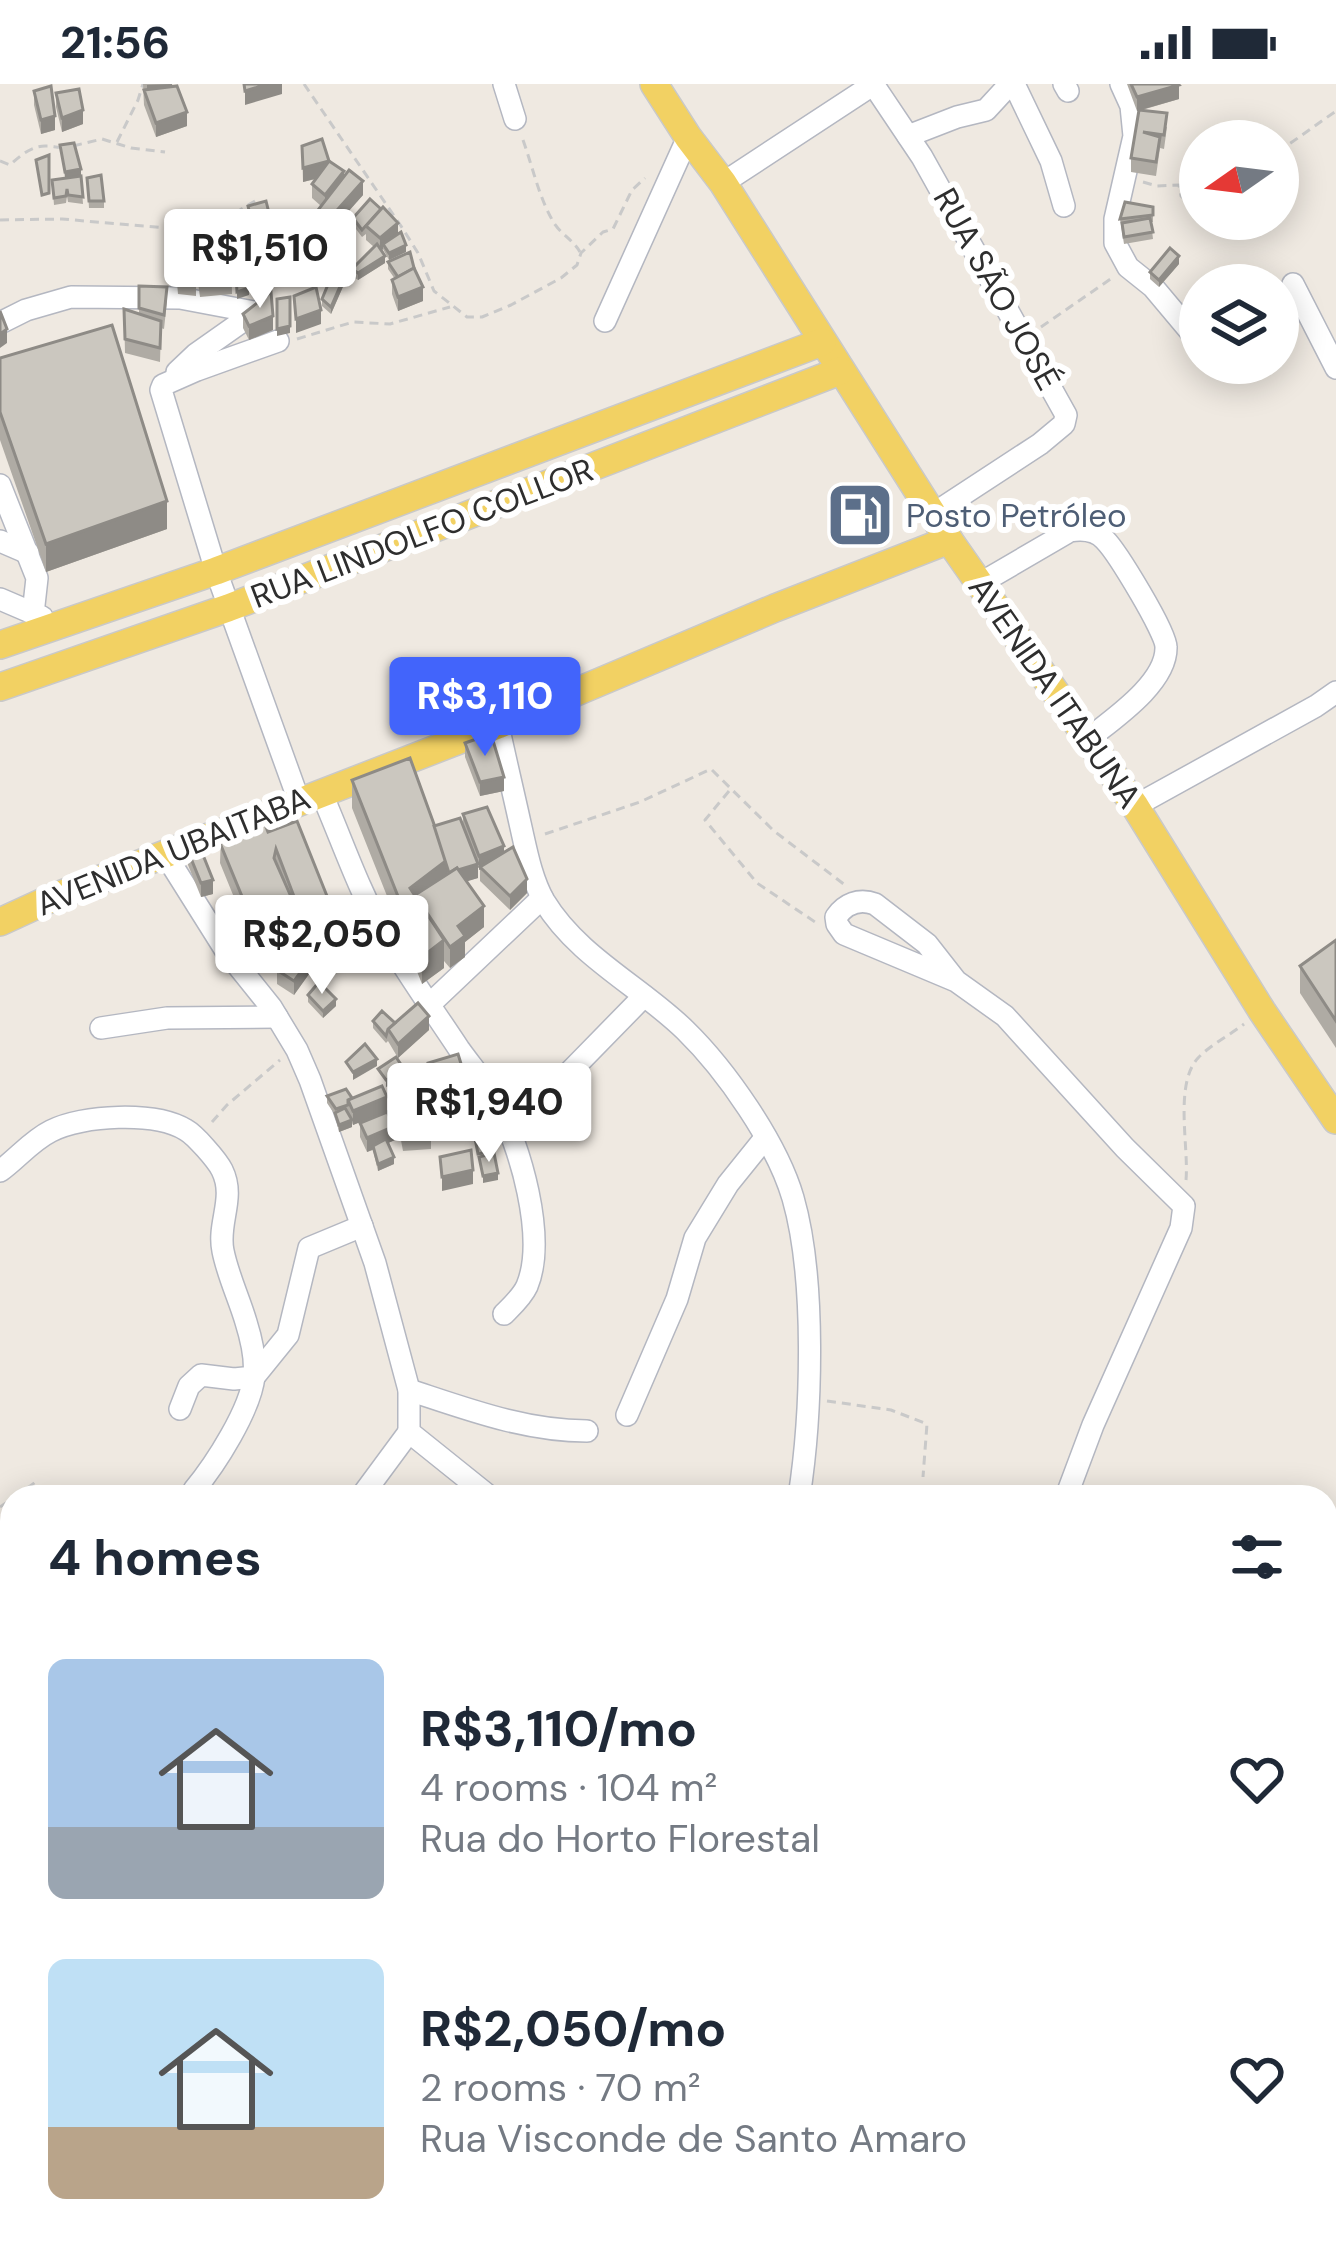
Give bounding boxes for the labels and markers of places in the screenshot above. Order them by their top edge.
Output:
pin: R$1,510 [149,209,371,311]
fuel station icon: Posto Petróleo [825,480,895,550]
place label: Posto Petróleo [906,494,1127,537]
pin: R$3,110 [374,657,596,759]
pin: R$2,050 [211,895,433,997]
pin: R$1,940 [378,1063,600,1165]

